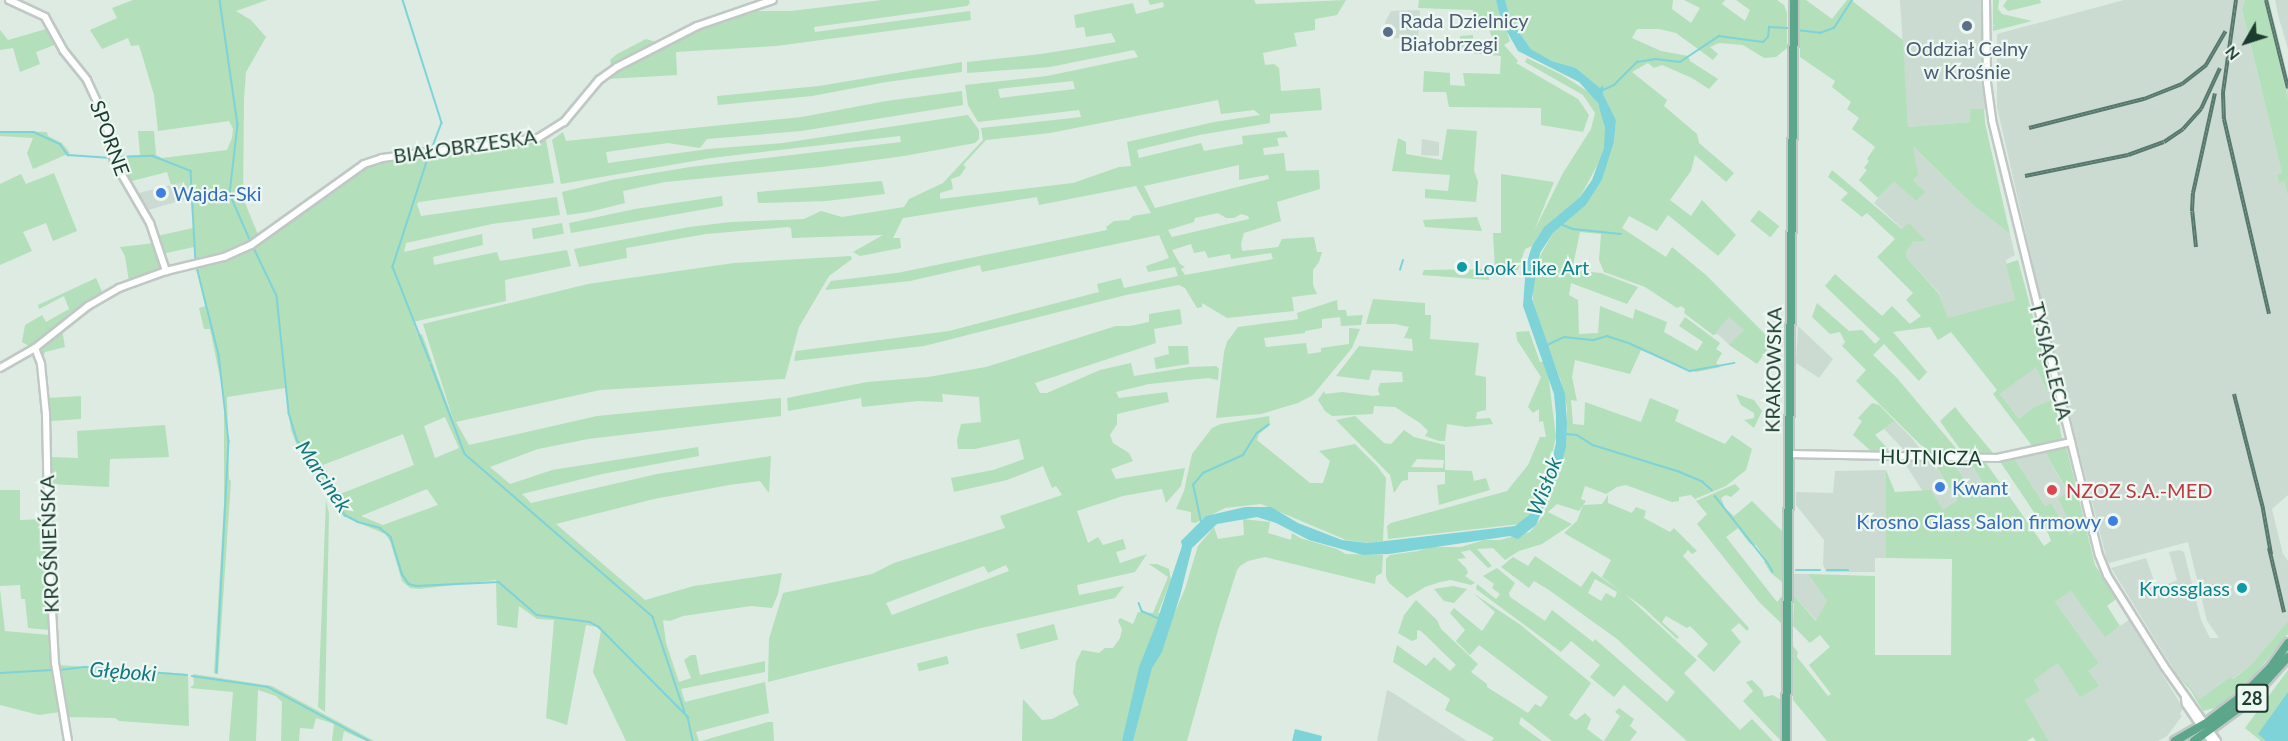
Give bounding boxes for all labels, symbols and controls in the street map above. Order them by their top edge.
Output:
place label: Rada Dzielnicy Białobrzegi [1400,8,1529,55]
north arrow [2216,12,2276,72]
marker: Oddział Celny w Krośnie [1960,19,1974,33]
marker: Rada Dzielnicy Białobrzegi [1381,25,1395,39]
place label: Oddział Celny w Krośnie [1906,36,2028,83]
text: N [2220,43,2243,64]
street label: SPORNE [85,97,135,179]
street label: BIAŁOBRZESKA [392,124,538,168]
place label: Wajda-Ski [173,181,262,205]
marker: Wajda-Ski [154,186,168,200]
place label: Look Like Art [1474,255,1590,279]
marker: Look Like Art [1455,260,1469,274]
street label: TYSIĄCLECIA [2025,299,2077,423]
street label: KRAKOWSKA [1760,307,1786,433]
water label: Marcinek [291,435,357,517]
street label: HUTNICZA [1880,444,1982,470]
water label: Wisłok [1521,453,1567,519]
street label: KROŚNIEŃSKA [35,475,63,613]
place label: Kwant [1952,475,2008,499]
place label: NZOZ S.A.-MED [2066,478,2212,502]
marker: Kwant [1933,480,1947,494]
marker: NZOZ S.A.-MED [2043,481,2061,499]
place label: Krosno Glass Salon firmowy [1856,509,2101,533]
marker: Krosno Glass Salon firmowy [2106,514,2120,528]
place label: Krossglass [2139,576,2230,600]
marker: Krossglass [2235,581,2249,595]
water label: Głęboki [89,656,157,686]
road number: 28 [2236,683,2268,713]

